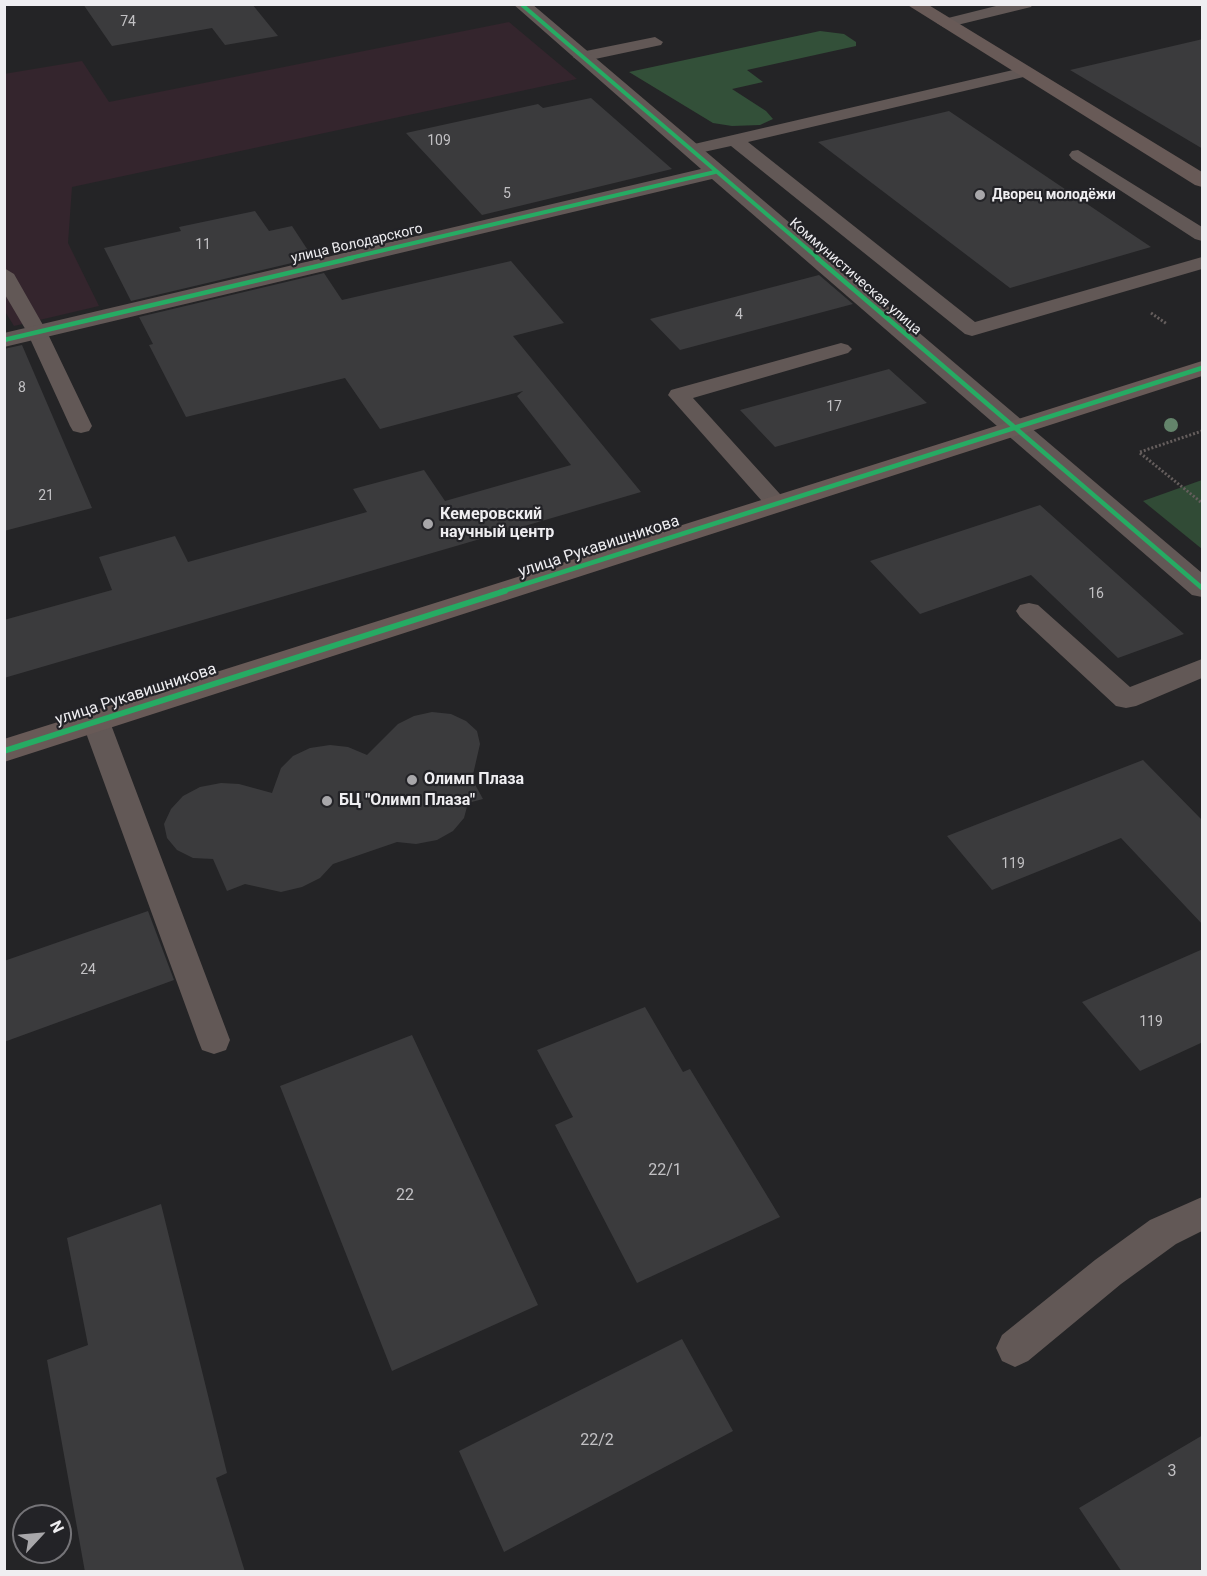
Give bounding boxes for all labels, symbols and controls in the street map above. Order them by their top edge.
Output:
house number: 74 [120,14,136,30]
house number: 109 [427,133,451,149]
house number: 5 [503,186,511,202]
place label: Дворец молодёжи [992,187,1116,203]
marker: Дворец молодёжи [973,188,987,202]
street label: Коммунистическая улица [785,215,925,339]
street label: улица Володарского [290,221,424,267]
house number: 11 [195,237,211,253]
house number: 4 [735,307,743,323]
house number: 8 [18,380,26,396]
house number: 17 [826,399,842,415]
house number: 21 [38,488,54,504]
place label: Кемеровский научный центр [440,505,554,543]
street label: улица Рукавишникова [516,512,682,582]
marker: Кемеровский научный центр [421,517,435,531]
house number: 16 [1088,586,1104,602]
street label: улица Рукавишникова [53,660,219,730]
place label: Олимп Плаза [424,770,524,790]
marker: Олимп Плаза [405,773,419,787]
place label: БЦ "Олимп Плаза" [339,791,475,811]
marker: БЦ "Олимп Плаза" [320,794,334,808]
house number: 119 [1001,856,1025,872]
house number: 24 [80,962,96,978]
house number: 119 [1139,1014,1163,1030]
house number: 22/1 [648,1161,682,1181]
house number: 22 [396,1186,414,1206]
house number: 22/2 [580,1431,614,1451]
house number: 3 [1168,1462,1176,1482]
north arrow [12,1504,72,1564]
text: N [46,1518,68,1536]

